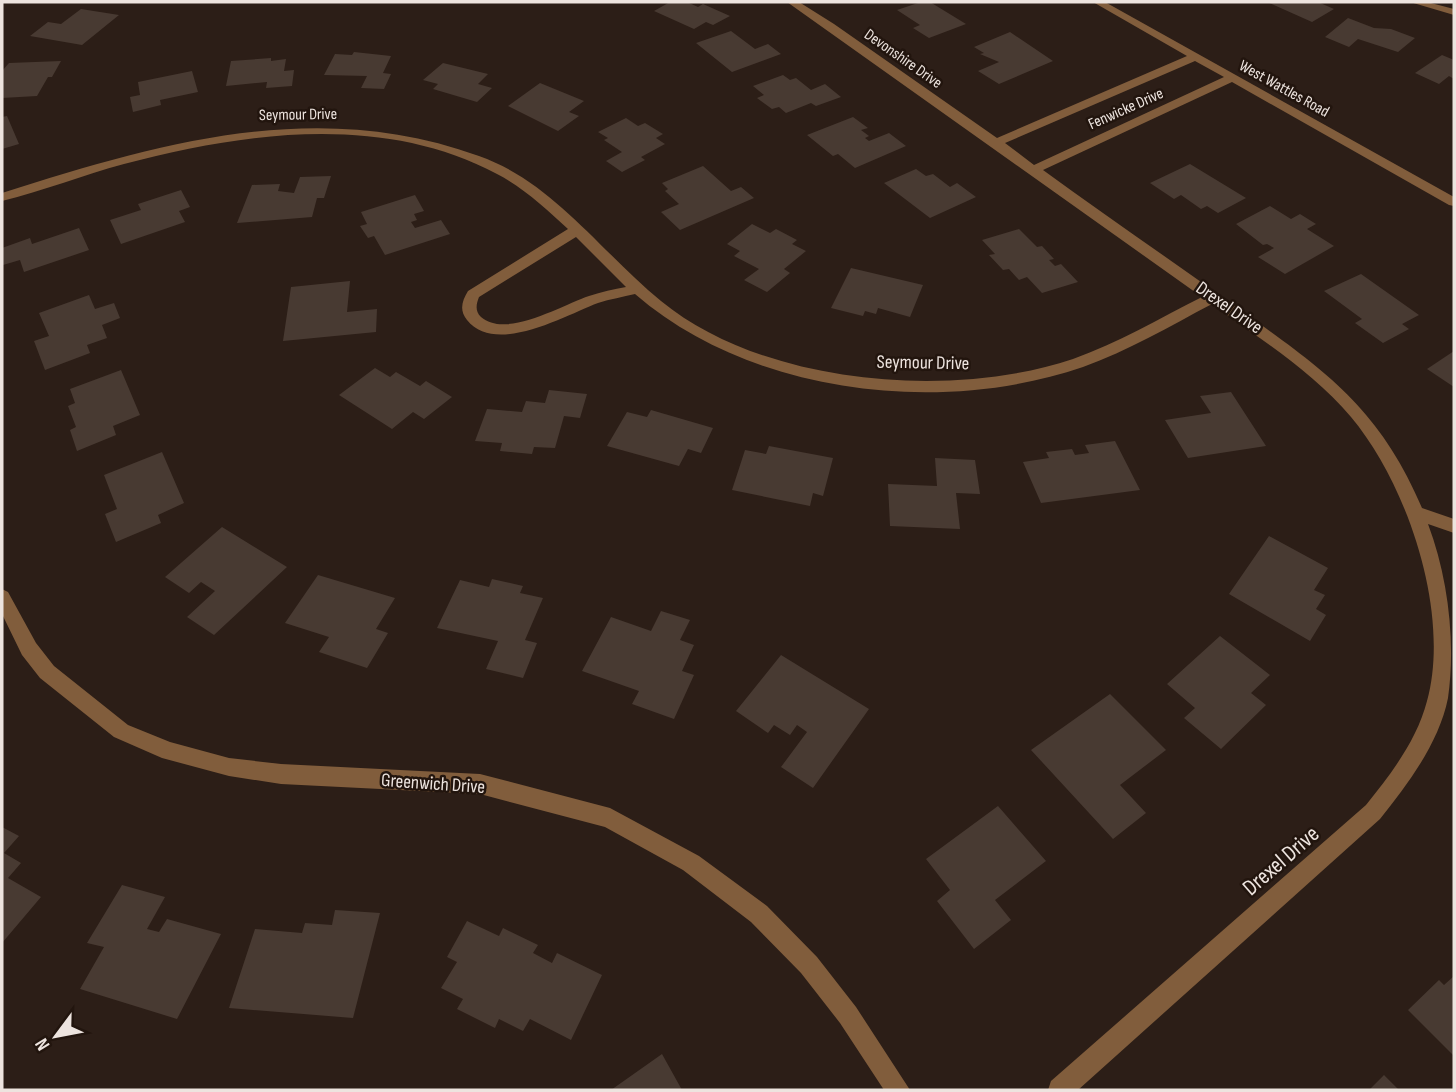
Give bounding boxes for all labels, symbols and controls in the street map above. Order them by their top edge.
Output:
street label: Devonshire Drive [860,25,946,93]
street label: West Wattles Road [1236,56,1332,122]
street label: Fenwicke Drive [1085,84,1167,134]
street label: Seymour Drive [259,105,337,125]
street label: Drexel Drive [1191,277,1267,339]
street label: Seymour Drive [876,351,970,375]
street label: Greenwich Drive [380,769,486,799]
street label: Drexel Drive [1237,820,1325,902]
north arrow [21,1001,91,1071]
text: N [30,1034,55,1055]

